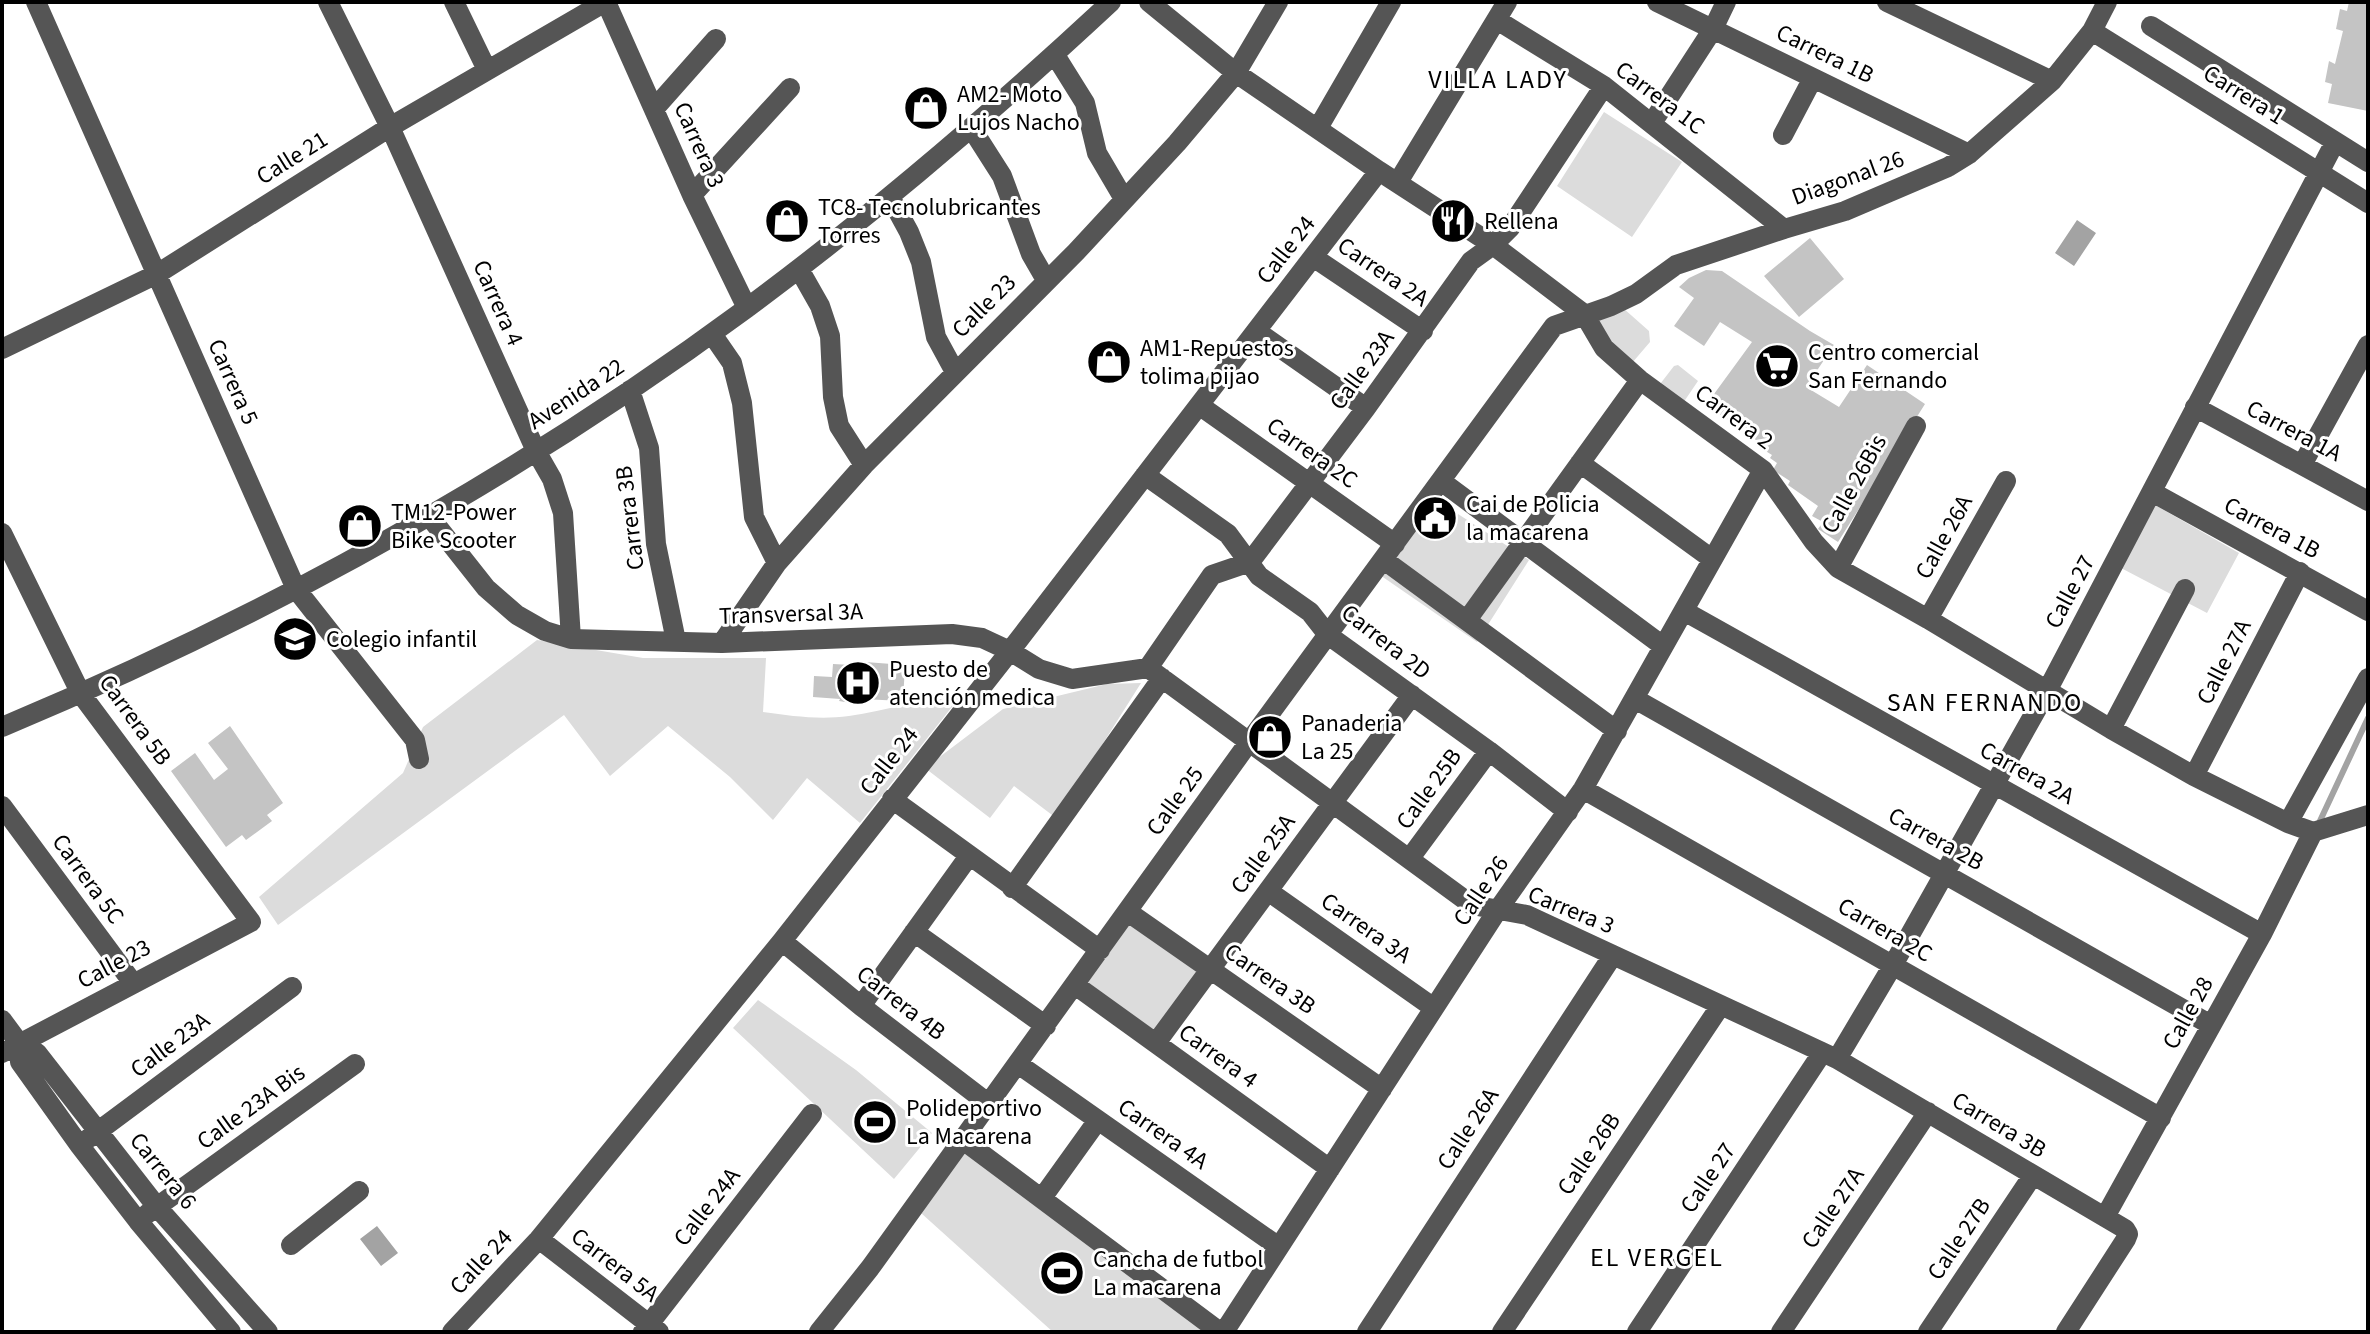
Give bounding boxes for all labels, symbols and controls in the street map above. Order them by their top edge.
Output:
street label: Carrera 1B [1770,15,1880,93]
street label: Carrera 1C [1608,53,1712,143]
street label: Carrera 1 [2196,56,2292,134]
district label: VILLA LADY [1428,61,1568,98]
place label: AM2- Moto Lujos Nacho [957,77,1080,140]
shop icon: AM2- Moto Lujos Nacho [902,84,950,132]
street label: Carrera 3 [665,96,733,194]
street label: Calle 21 [249,122,335,194]
street label: Diagonal 26 [1787,141,1909,215]
place label: TC8- Tecnolubricantes Torres [818,190,1041,253]
shop icon: TC8- Tecnolubricantes Torres [763,197,811,245]
restaurant icon: Rellena [1429,197,1477,245]
place label: Rellena [1484,204,1559,239]
street label: Calle 24 [1248,208,1324,292]
street label: Carrera 2A [1330,228,1436,316]
street label: Carrera 4 [464,254,532,352]
street label: Calle 23 [944,266,1024,346]
street label: Calle 23A [1321,323,1403,417]
place label: AM1-Repuestos tolima pijao [1140,331,1294,394]
street label: Carrera 5 [199,333,267,431]
place label: Centro comercial San Fernando [1808,335,1979,398]
shop icon: AM1-Repuestos tolima pijao [1085,338,1133,386]
supermarket icon: Centro comercial San Fernando [1753,342,1801,390]
street label: Avenida 22 [521,350,631,438]
street label: Carrera 2 [1687,376,1781,458]
street label: Carrera 1A [2240,391,2348,471]
street label: Carrera 2C [1259,409,1365,497]
street label: Calle 26Bis [1812,428,1896,540]
street label: Carrera 3B [606,464,654,572]
place label: Cai de Policia la macarena [1466,487,1600,550]
street label: Calle 26A [1906,488,1982,586]
street label: Carrera 1B [2218,488,2326,568]
public building icon: Cai de Policia la macarena [1411,494,1459,542]
place label: TM12-Power Bike Scooter [391,495,517,558]
shop icon: TM12-Power Bike Scooter [336,502,384,550]
street label: Calle 27 [2036,549,2104,635]
street label: Transversal 3A [718,594,864,634]
street label: Carrera 2D [1334,596,1438,688]
street label: Calle 27A [2188,613,2260,711]
school or university icon: Colegio infantil [271,615,319,663]
place label: Colegio infantil [326,622,477,657]
place label: Puesto de atención medica [889,652,1055,715]
hospital icon: Puesto de atención medica [834,659,882,707]
street label: Carrera 5B [90,667,180,773]
district label: SAN FERNANDO [1887,684,2083,721]
place label: Panaderia La 25 [1301,706,1402,769]
shop icon: Panaderia La 25 [1246,713,1294,761]
street label: Calle 24 [851,719,927,803]
street label: Carrera 2A [1973,733,2081,813]
street label: Calle 25B [1388,741,1470,837]
street label: Calle 25 [1138,759,1212,843]
street label: Carrera 2B [1882,798,1990,880]
street label: Calle 25A [1222,807,1304,901]
street label: Carrera 5C [43,826,133,932]
street label: Calle 26 [1445,849,1517,933]
street label: Carrera 3 [1522,877,1620,943]
street label: Carrera 3A [1313,884,1419,972]
street label: Carrera 2C [1831,889,1939,971]
street label: Calle 23 [71,930,157,998]
street label: Carrera 3B [1217,935,1323,1023]
street label: Carrera 4B [849,957,953,1049]
street label: Calle 28 [2154,970,2222,1056]
street label: Calle 23A [123,1003,217,1087]
street label: Carrera 4 [1171,1015,1265,1097]
street label: Calle 23A Bis [190,1056,312,1158]
street label: Calle 26A [1428,1081,1508,1177]
street label: Carrera 3B [1945,1083,2053,1167]
street label: Carrera 4A [1110,1090,1216,1178]
place label: Polideportivo La Macarena [906,1091,1042,1154]
sports icon: Polideportivo La Macarena [851,1098,899,1146]
street label: Calle 26B [1549,1106,1629,1202]
street label: Carrera 6 [121,1125,205,1217]
street label: Calle 27 [1672,1136,1744,1220]
street label: Calle 24A [665,1160,749,1254]
street label: Calle 27A [1793,1160,1873,1256]
street label: Calle 27B [1919,1191,1999,1287]
street label: Carrera 5A [563,1219,667,1311]
street label: Calle 24 [441,1221,521,1303]
district label: EL VERGEL [1590,1239,1724,1276]
place label: Cancha de futbol La macarena [1093,1242,1263,1305]
sports icon: Cancha de futbol La macarena [1038,1249,1086,1297]

